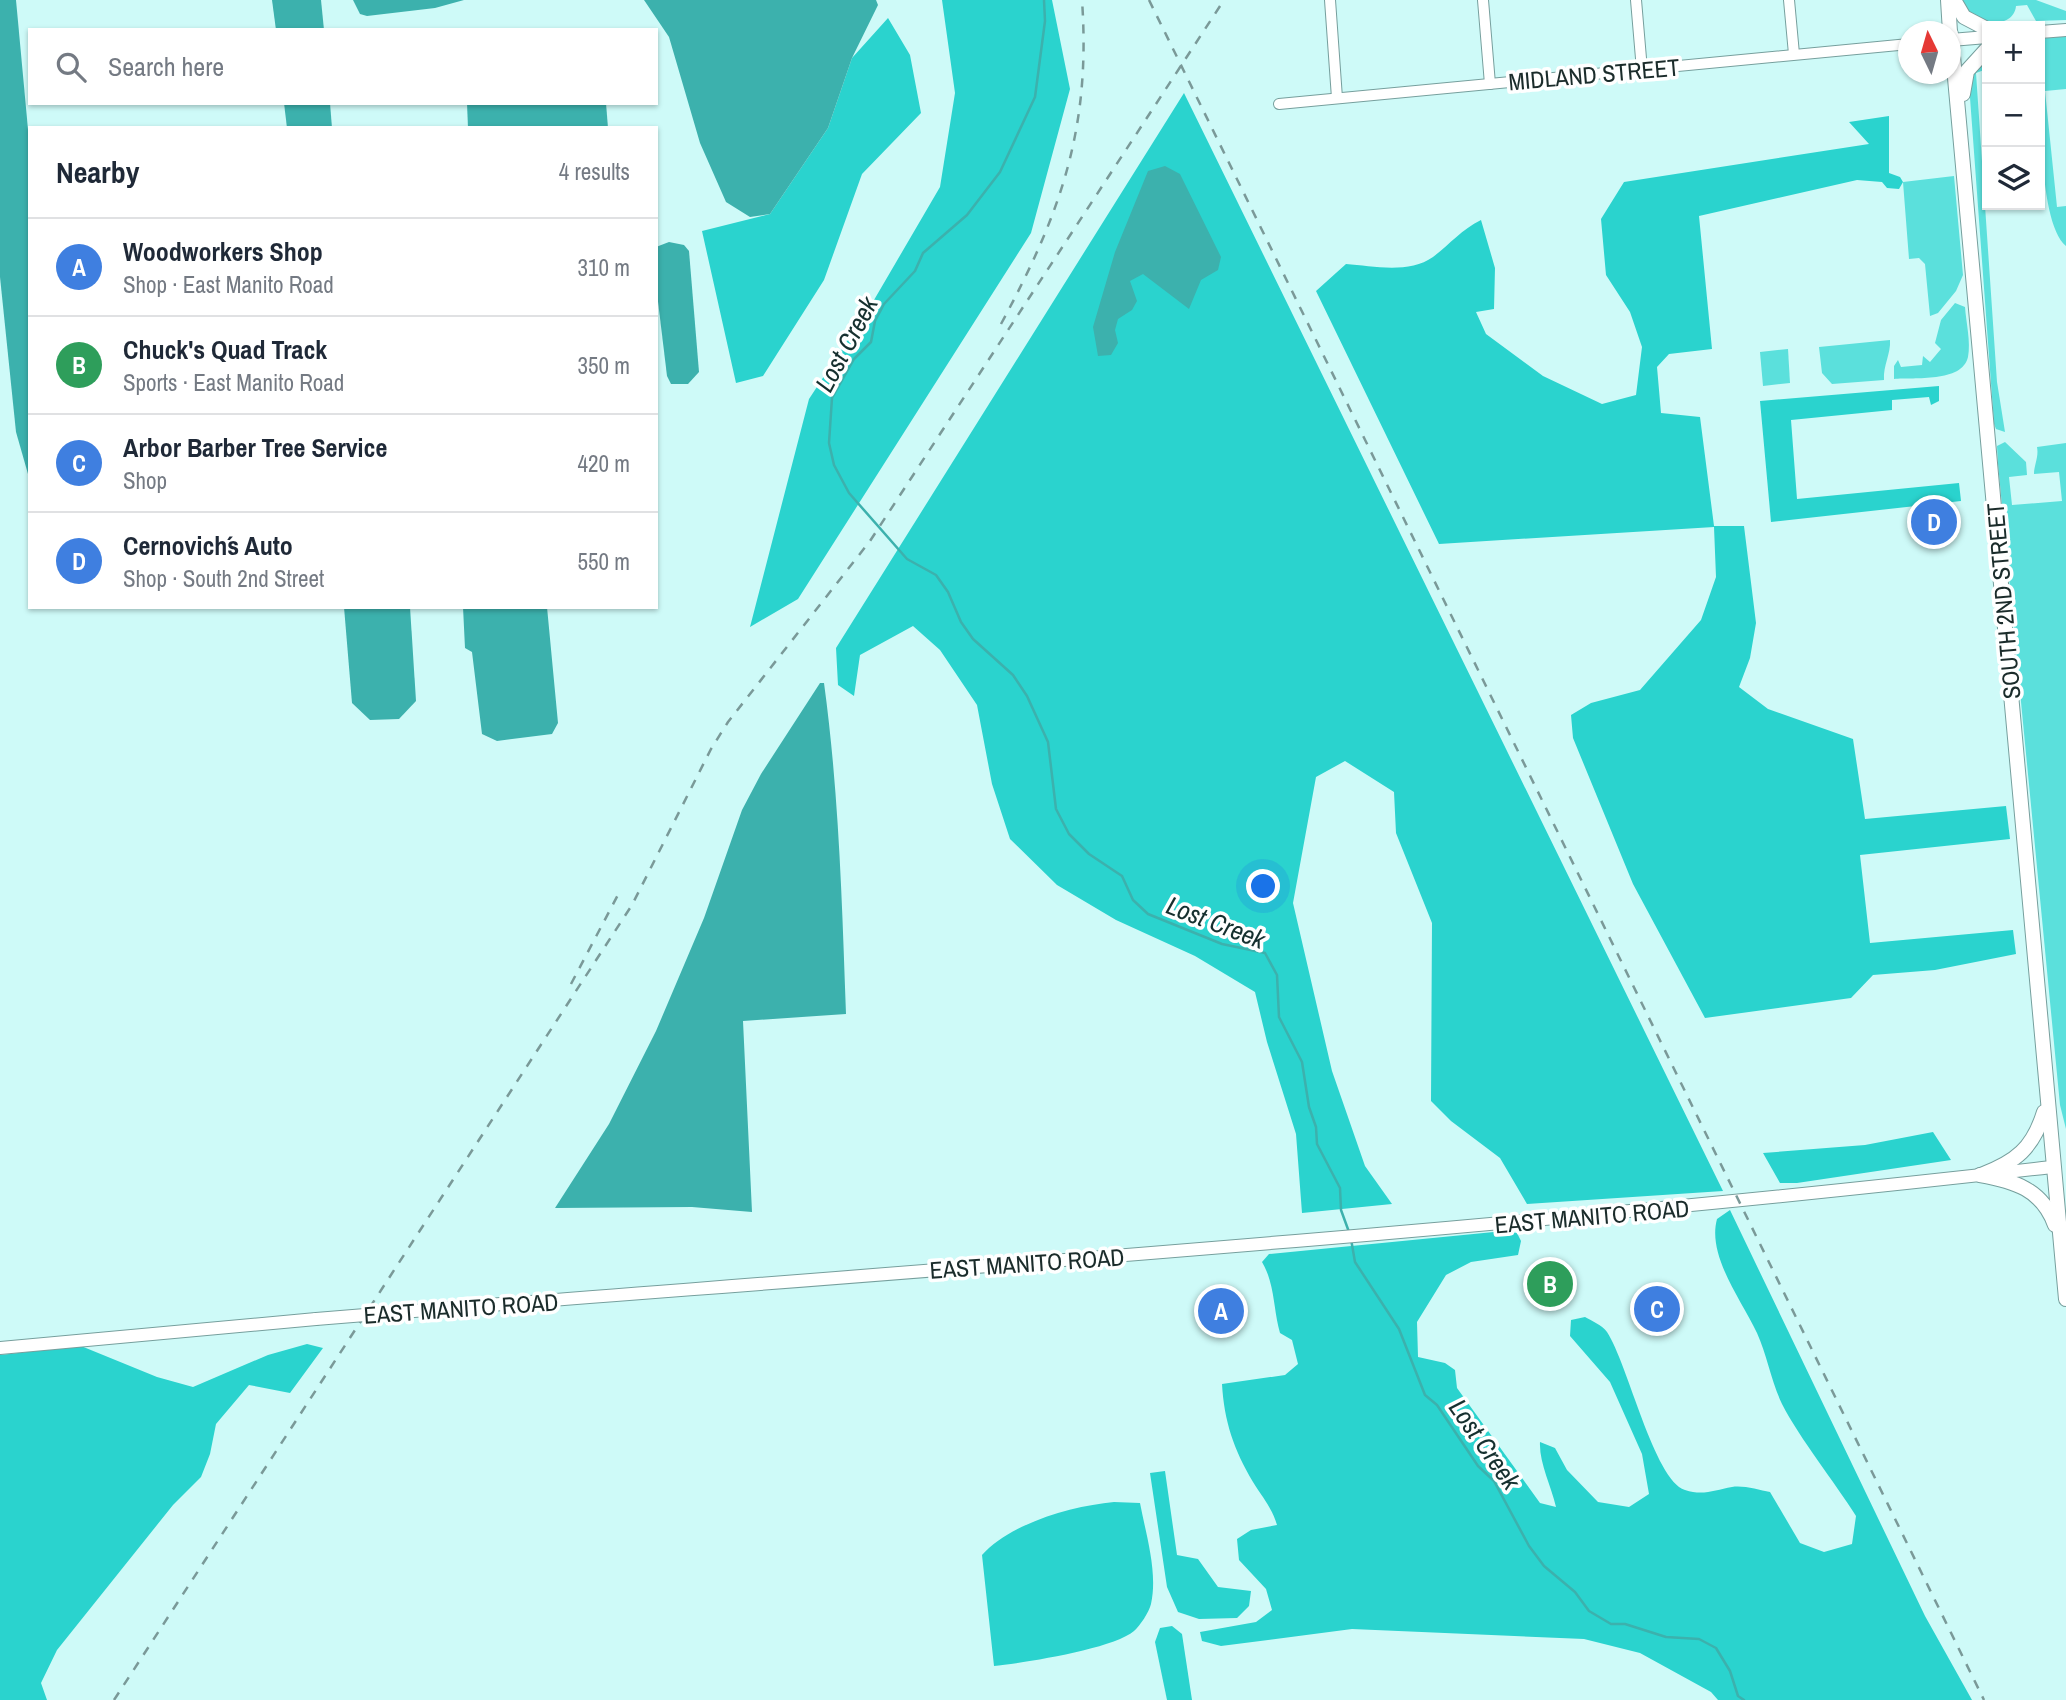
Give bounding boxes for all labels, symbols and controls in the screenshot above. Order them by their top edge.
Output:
north arrow [1898,21,1961,84]
map controls [1982,21,2045,210]
button: + [1982,21,2045,84]
search box [28,28,658,105]
icon: search [52,48,90,86]
text: Search here [108,49,224,84]
street label: MIDLAND STREET [1507,51,1681,97]
button: − [1982,84,2045,147]
button: layers [1982,147,2045,210]
text: Nearby [56,152,139,192]
text: 4 results [559,156,630,187]
text: Woodworkers Shop [123,234,323,269]
text: A [72,252,86,283]
text: 310 m [578,252,630,283]
text: Shop · East Manito Road [123,269,334,300]
water label: Lost Creek [806,289,886,398]
text: Chuck's Quad Track [123,332,327,367]
text: B [72,350,86,381]
text: 350 m [578,350,630,381]
text: Sports · East Manito Road [123,367,344,398]
text: Arbor Barber Tree Service [123,430,387,465]
text: C [72,448,86,479]
text: 420 m [578,448,630,479]
text: Shop [123,465,167,496]
pin: D [1911,496,1957,548]
street label: SOUTH 2ND STREET [1978,502,2028,700]
text: Cernovich´s Auto [123,528,293,563]
text: D [72,546,86,577]
text: 550 m [578,546,630,577]
text: Shop · South 2nd Street [123,563,324,594]
your location [1246,869,1280,903]
water label: Lost Creek [1162,887,1272,957]
street label: EAST MANITO ROAD [1493,1192,1691,1240]
street label: EAST MANITO ROAD [929,1240,1125,1286]
pin: B [1527,1258,1573,1310]
pin: C [1634,1283,1680,1335]
street label: EAST MANITO ROAD [363,1285,559,1331]
pin: A [1198,1285,1244,1337]
water label: Lost Creek [1441,1392,1530,1497]

